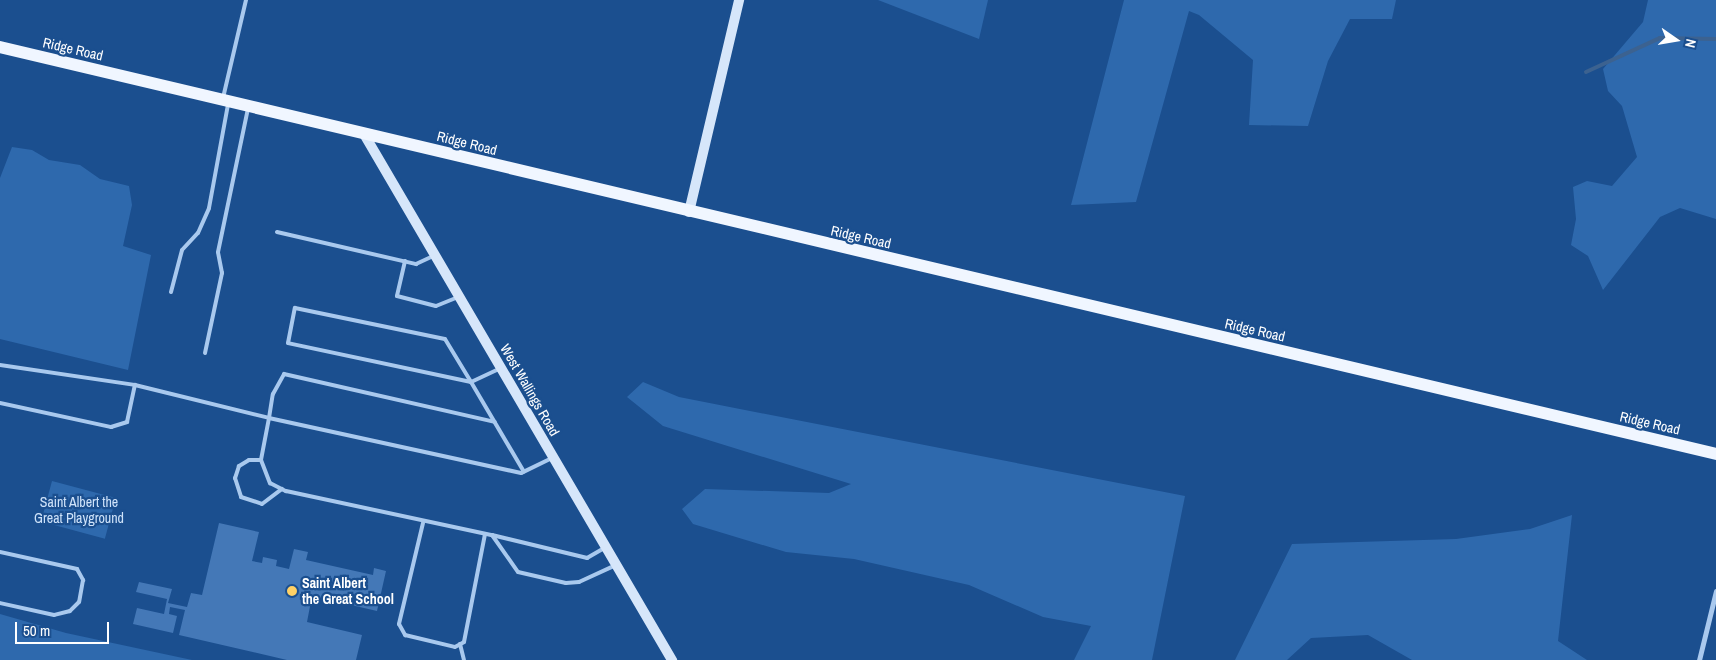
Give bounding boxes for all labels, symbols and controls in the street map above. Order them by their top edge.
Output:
north arrow [1651,15,1701,65]
street label: Ridge Road [41,34,105,64]
text: N [1681,37,1700,49]
street label: Ridge Road [435,127,499,159]
street label: Ridge Road [829,222,893,252]
street label: Ridge Road [1223,315,1287,345]
street label: West Wallings Road [497,341,563,439]
street label: Ridge Road [1618,408,1682,438]
park label: Saint Albert the Great Playground [34,494,124,526]
place label: Saint Albert the Great School [302,575,394,608]
marker: Saint Albert the Great School [286,585,298,597]
scale bar [18,612,111,644]
text: 50 m [23,620,50,641]

